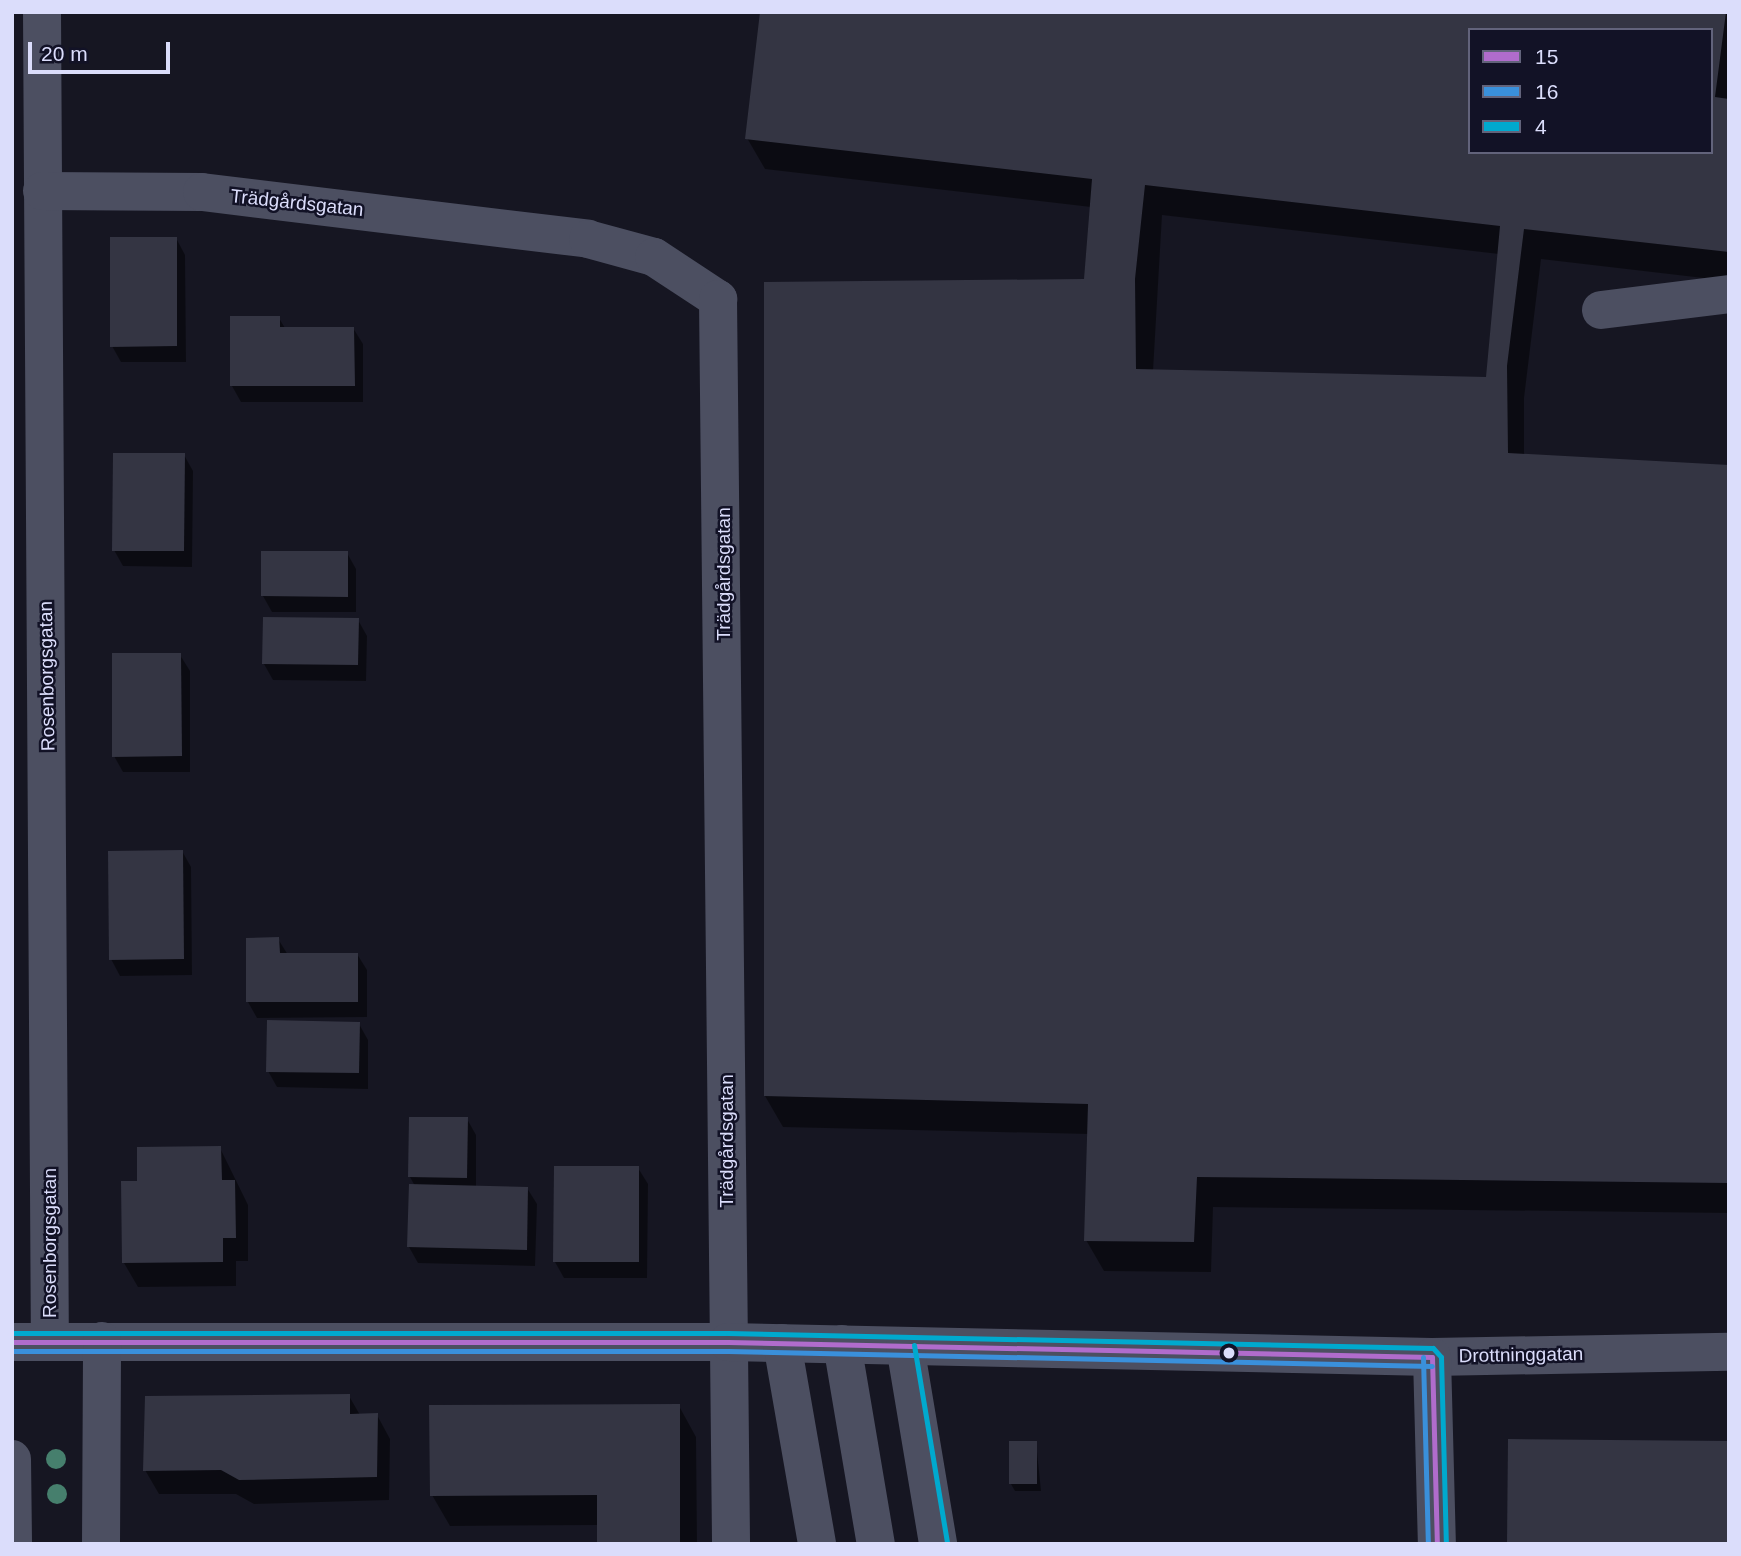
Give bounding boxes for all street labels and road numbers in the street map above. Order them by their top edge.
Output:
street label: Trädgårdsgatan [229,185,365,221]
street label: Trädgårdsgatan [713,507,735,641]
street label: Rosenborgsgatan [34,601,60,751]
street label: Trädgårdsgatan [716,1074,738,1208]
street label: Rosenborgsgatan [39,1168,61,1318]
street label: Drottninggatan [1458,1343,1584,1367]

